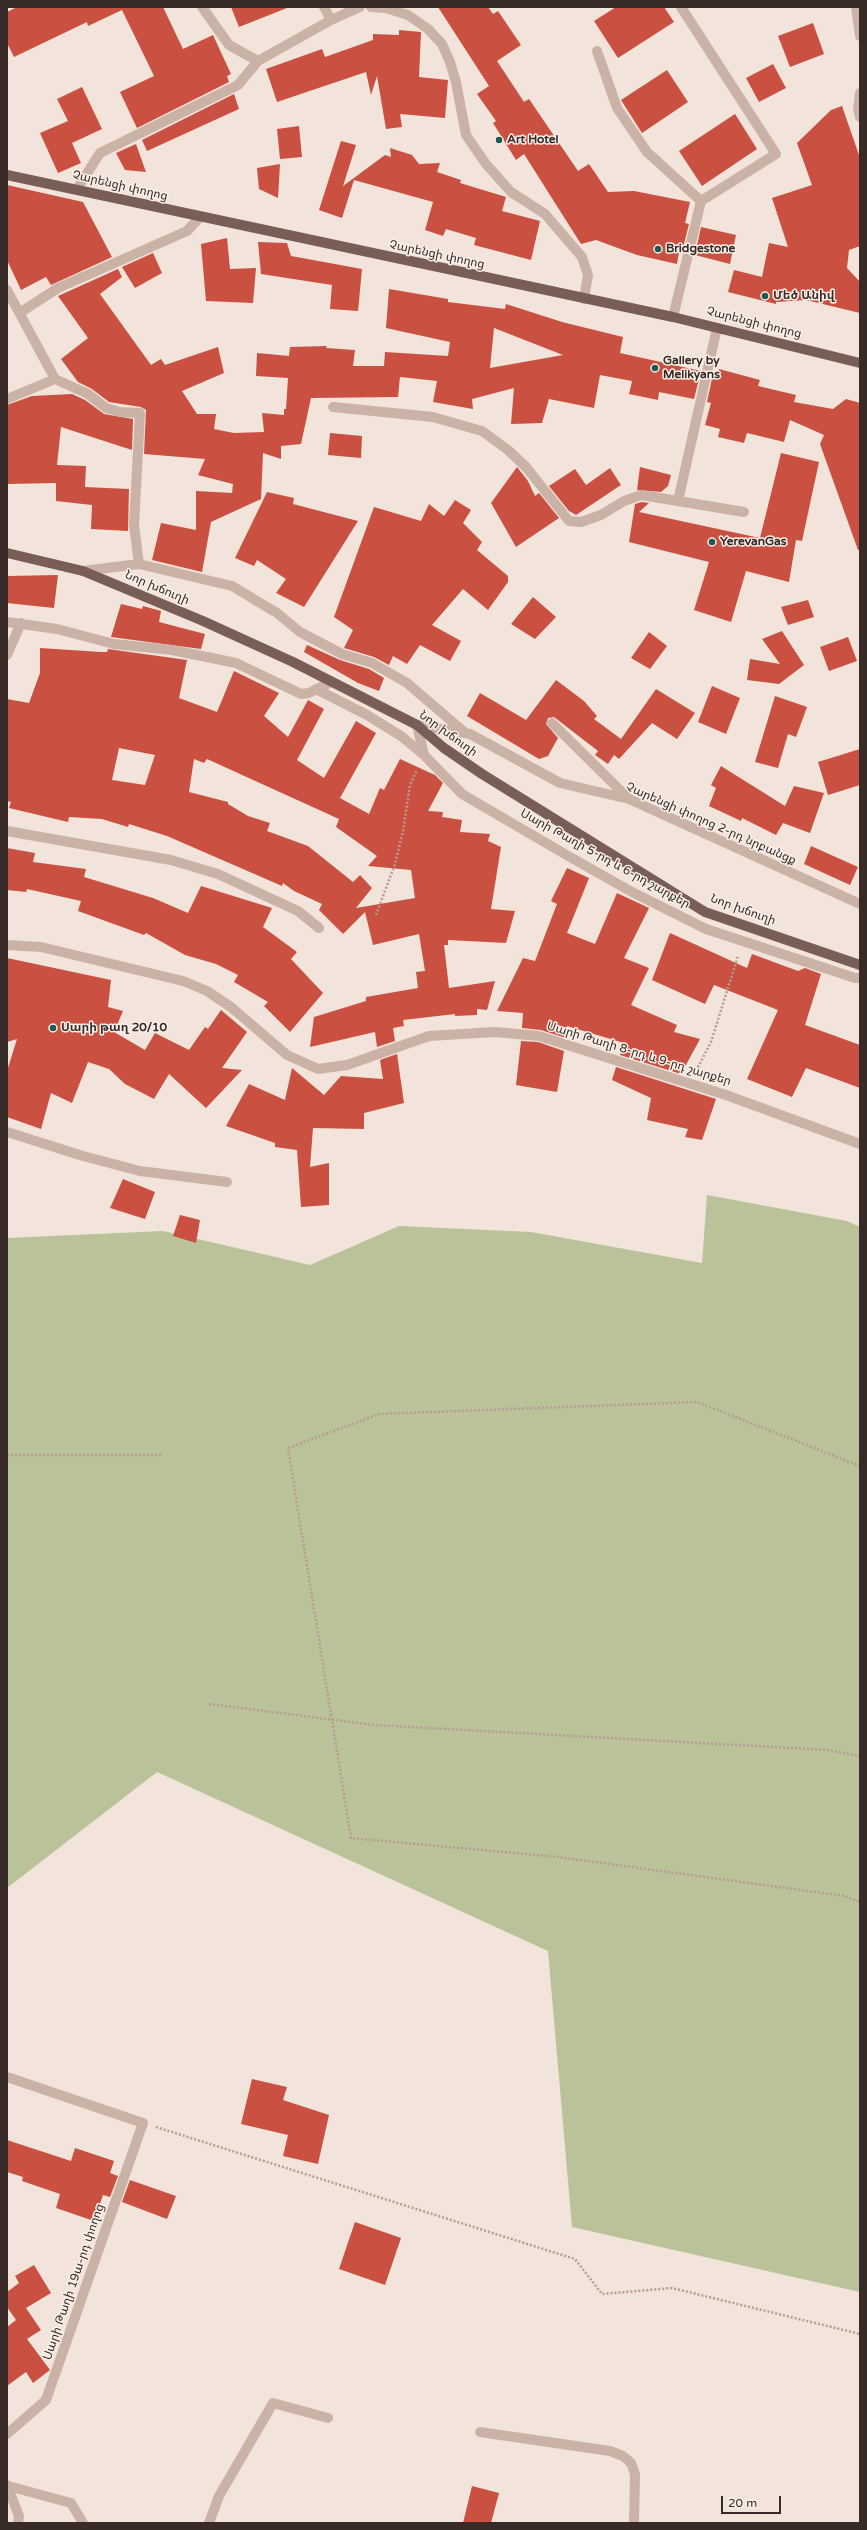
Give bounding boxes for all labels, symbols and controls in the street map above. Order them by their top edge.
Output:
place label: Art Hotel [507,133,559,147]
marker: Art Hotel [494,135,504,145]
street label: Չարենցի փողոց [71,168,169,204]
street label: Չարենցի փողոց [388,238,486,272]
place label: Bridgestone [666,242,735,256]
marker: Bridgestone [653,244,663,254]
place label: Մեծ Անիվ [773,289,835,303]
marker: Մեծ Անիվ [760,291,770,301]
street label: Չարենցի փողոց [705,304,803,342]
place label: Gallery by Melikyans [663,354,720,382]
marker: Gallery by Melikyans [650,363,660,373]
place label: YerevanGas [720,535,787,549]
marker: YerevanGas [707,537,717,547]
street label: Նոր խճուղի [123,568,191,608]
street label: Նոր խճուղի [416,708,480,760]
street label: Չարենցի փողոց 2-րդ նրբանցք [624,780,798,868]
street label: Սարի Թաղի 5-րդ և 6-րդ շարքեր [518,806,692,912]
street label: Նոր խճուղի [708,892,778,928]
street label: Սարի Թաղի 8-րդ և 9-րդ շարքեր [545,1019,733,1089]
place label: Սարի թաղ 20/10 [61,1021,167,1035]
marker: Սարի թաղ 20/10 [48,1023,58,1033]
street label: Սարի Թաղի 19ա-րդ փողոց [40,2202,108,2362]
scale bar [723,2488,783,2514]
text: 20 m [728,2496,757,2510]

